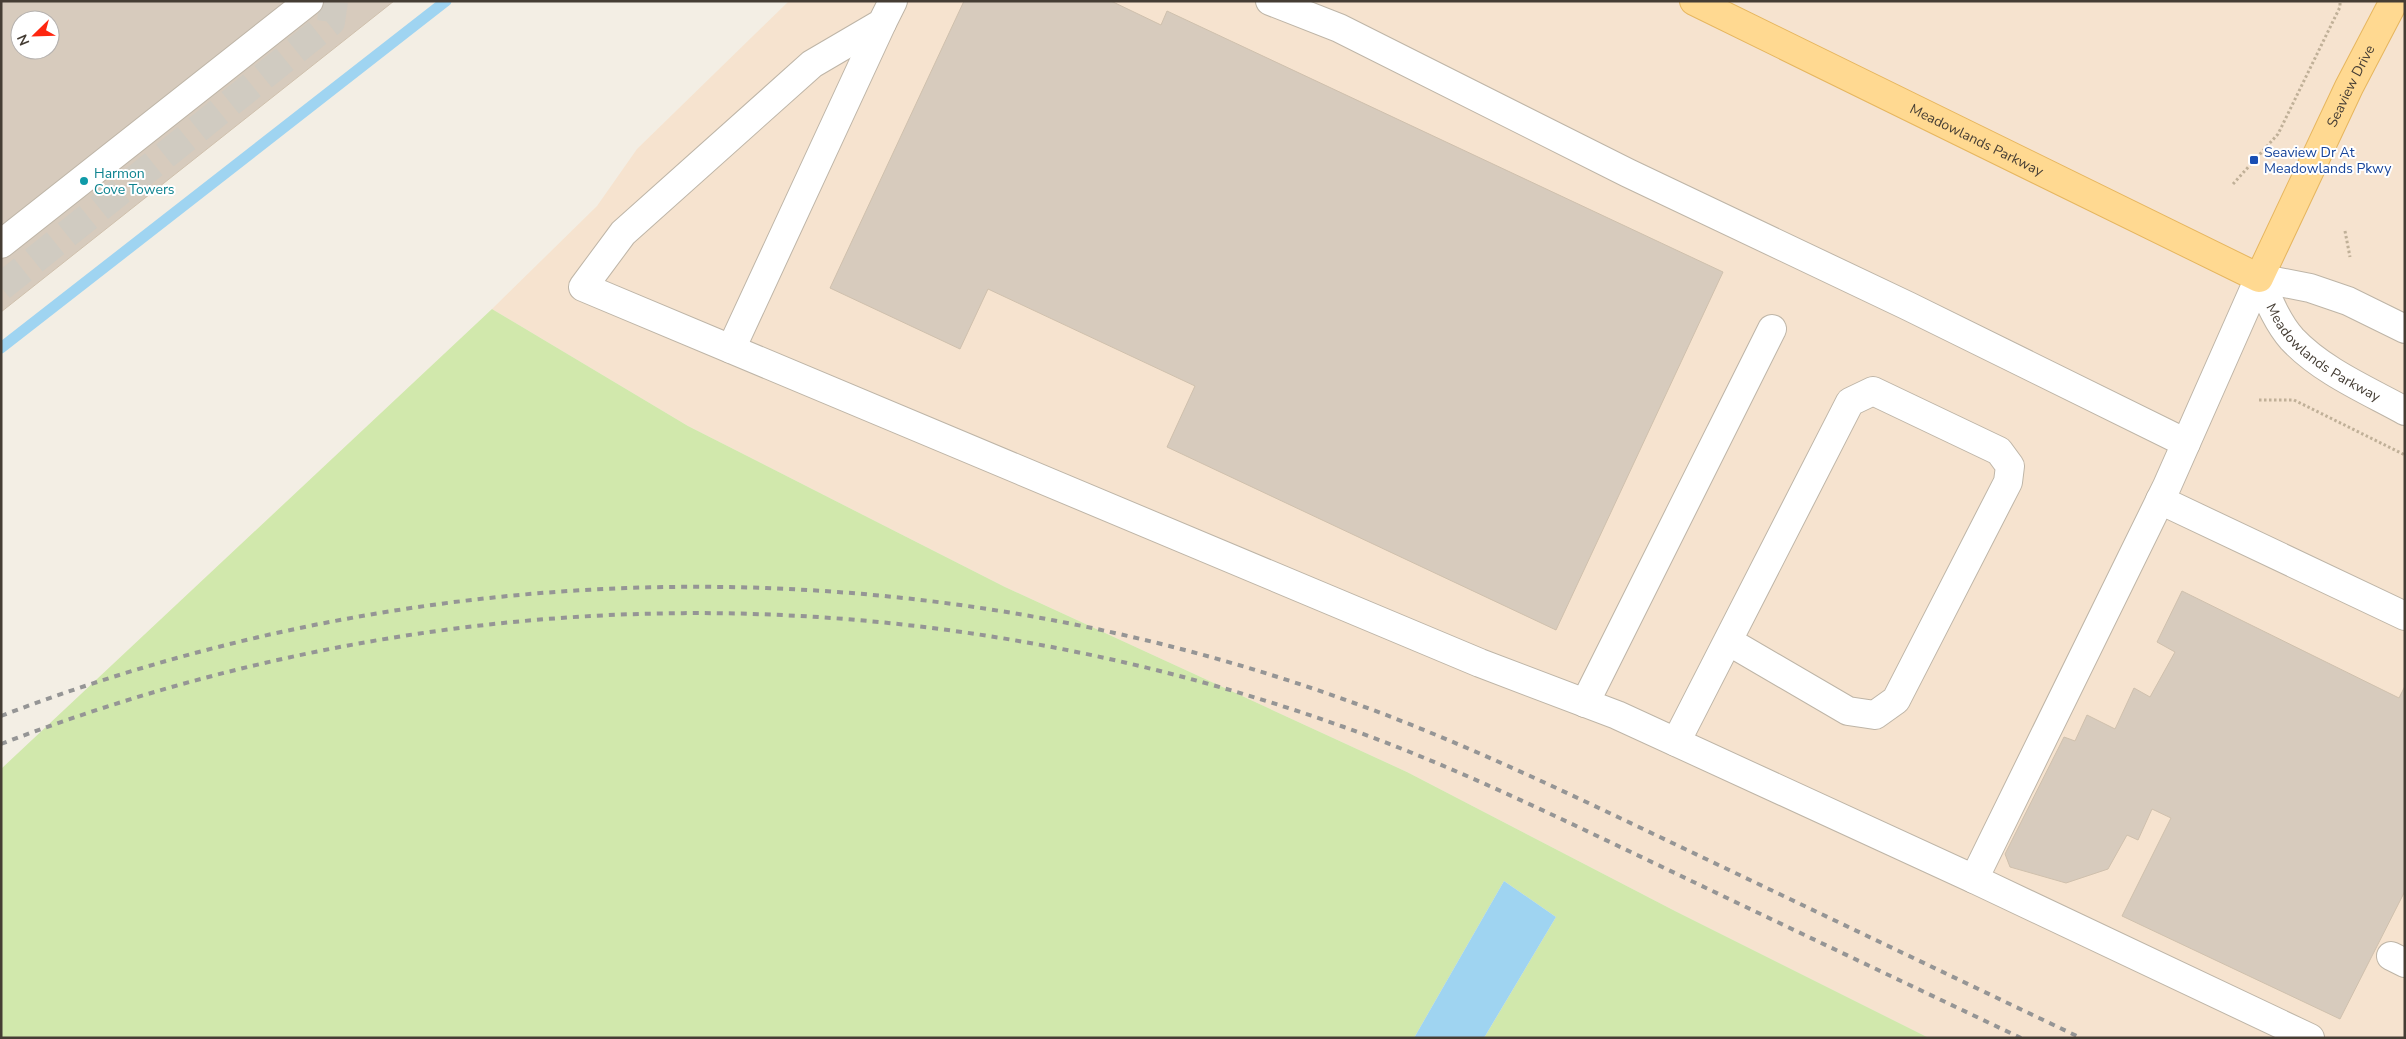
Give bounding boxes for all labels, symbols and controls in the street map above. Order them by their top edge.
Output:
north arrow [10,10,60,60]
text: N [13,31,34,48]
street label: Seaview Drive [2322,41,2379,130]
street label: Meadowlands Parkway [1907,99,2048,181]
place label: Seaview Dr At Meadowlands Pkwy [2264,143,2392,178]
marker: Seaview Dr At Meadowlands Pkwy [2248,154,2260,166]
place label: Harmon Cove Towers [94,164,175,199]
marker: Harmon Cove Towers [78,175,90,187]
street label: Meadowlands Parkway [2262,300,2385,406]

